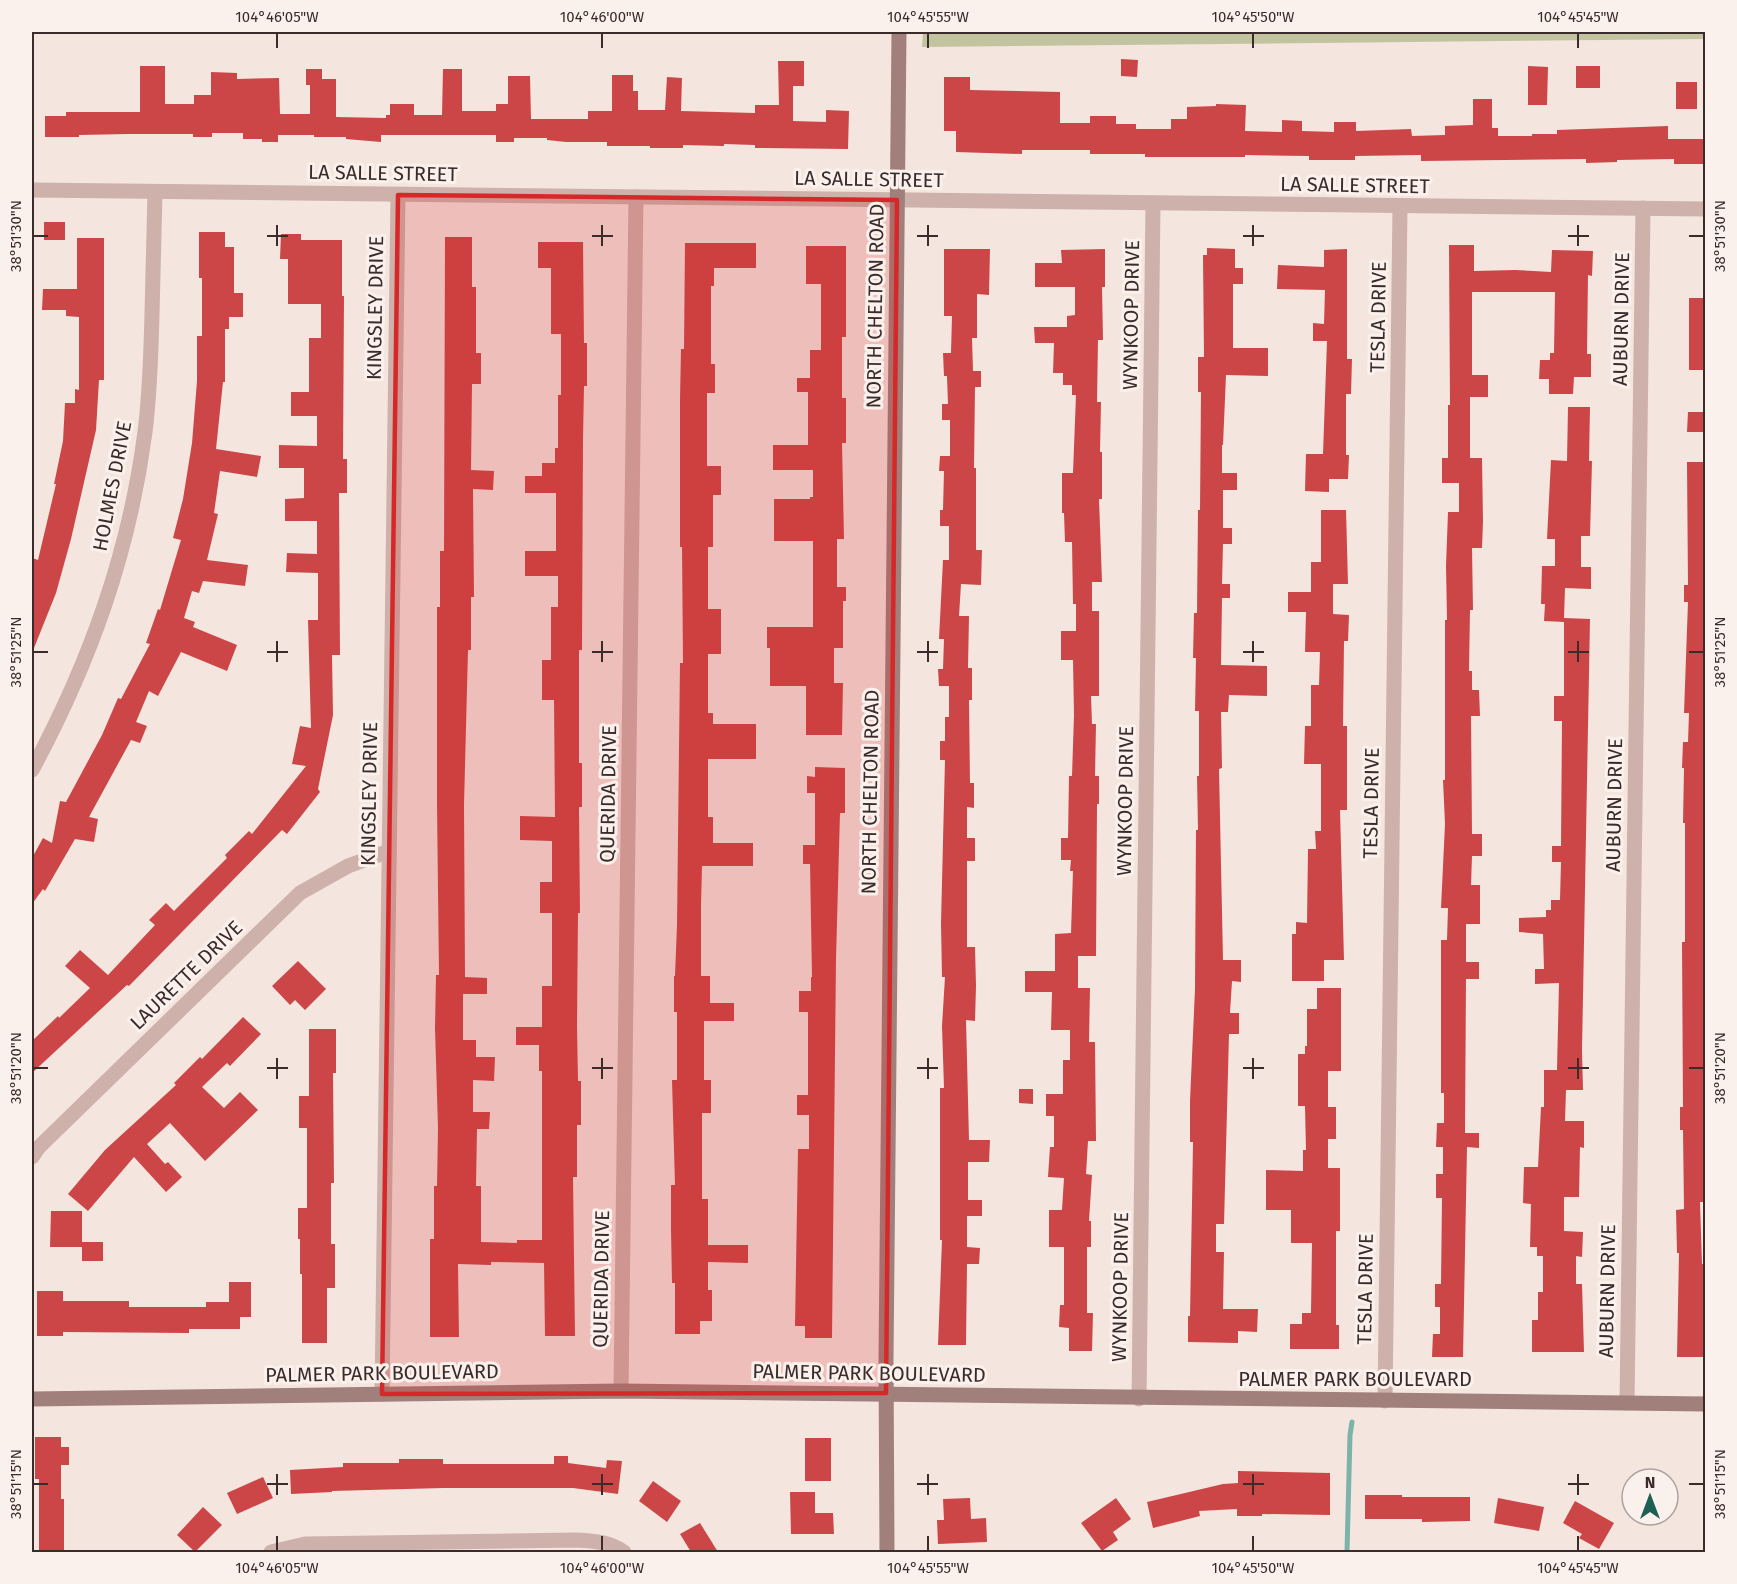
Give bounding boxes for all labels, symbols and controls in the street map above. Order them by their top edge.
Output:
text: 104°46'05"W [235,8,319,26]
text: 104°46'00"W [560,8,645,26]
text: 104°45'55"W [887,8,969,26]
text: 104°45'50"W [1212,8,1295,26]
text: 104°45'45"W [1537,8,1619,26]
street label: LA SALLE STREET [308,160,459,186]
street label: LA SALLE STREET [794,166,945,192]
street label: LA SALLE STREET [1280,172,1431,198]
text: 38°51'30"N [7,200,25,272]
text: 38°51'30"N [1711,200,1729,272]
street label: NORTH CHELTON ROAD [861,204,889,408]
street label: KINGSLEY DRIVE [362,236,388,380]
street label: WYNKOOP DRIVE [1118,240,1144,390]
street label: AUBURN DRIVE [1608,252,1634,386]
street label: TESLA DRIVE [1365,261,1391,373]
street label: HOLMES DRIVE [88,419,136,553]
text: 38°51'25"N [7,617,25,687]
text: 38°51'25"N [1711,617,1729,687]
street label: NORTH CHELTON ROAD [856,690,884,894]
street label: KINGSLEY DRIVE [356,722,382,866]
street label: QUERIDA DRIVE [595,725,621,863]
street label: WYNKOOP DRIVE [1112,726,1138,876]
street label: AUBURN DRIVE [1601,738,1627,872]
street label: TESLA DRIVE [1358,747,1384,859]
street label: LAURETTE DRIVE [125,915,247,1035]
text: 38°51'20"N [7,1032,25,1104]
text: 38°51'20"N [1711,1032,1729,1104]
street label: QUERIDA DRIVE [588,1210,614,1348]
street label: WYNKOOP DRIVE [1107,1212,1133,1362]
street label: AUBURN DRIVE [1594,1224,1620,1358]
street label: TESLA DRIVE [1352,1233,1378,1345]
street label: PALMER PARK BOULEVARD [265,1359,499,1387]
street label: PALMER PARK BOULEVARD [752,1359,986,1387]
street label: PALMER PARK BOULEVARD [1238,1367,1472,1391]
text: 38°51'15"N [7,1449,25,1519]
text: 38°51'15"N [1711,1449,1729,1519]
north arrow [1620,1467,1680,1527]
text: N [1645,1473,1655,1492]
text: 104°46'05"W [235,1559,319,1577]
text: 104°46'00"W [560,1559,645,1577]
text: 104°45'55"W [887,1559,969,1577]
text: 104°45'50"W [1212,1559,1295,1577]
text: 104°45'45"W [1537,1559,1619,1577]

